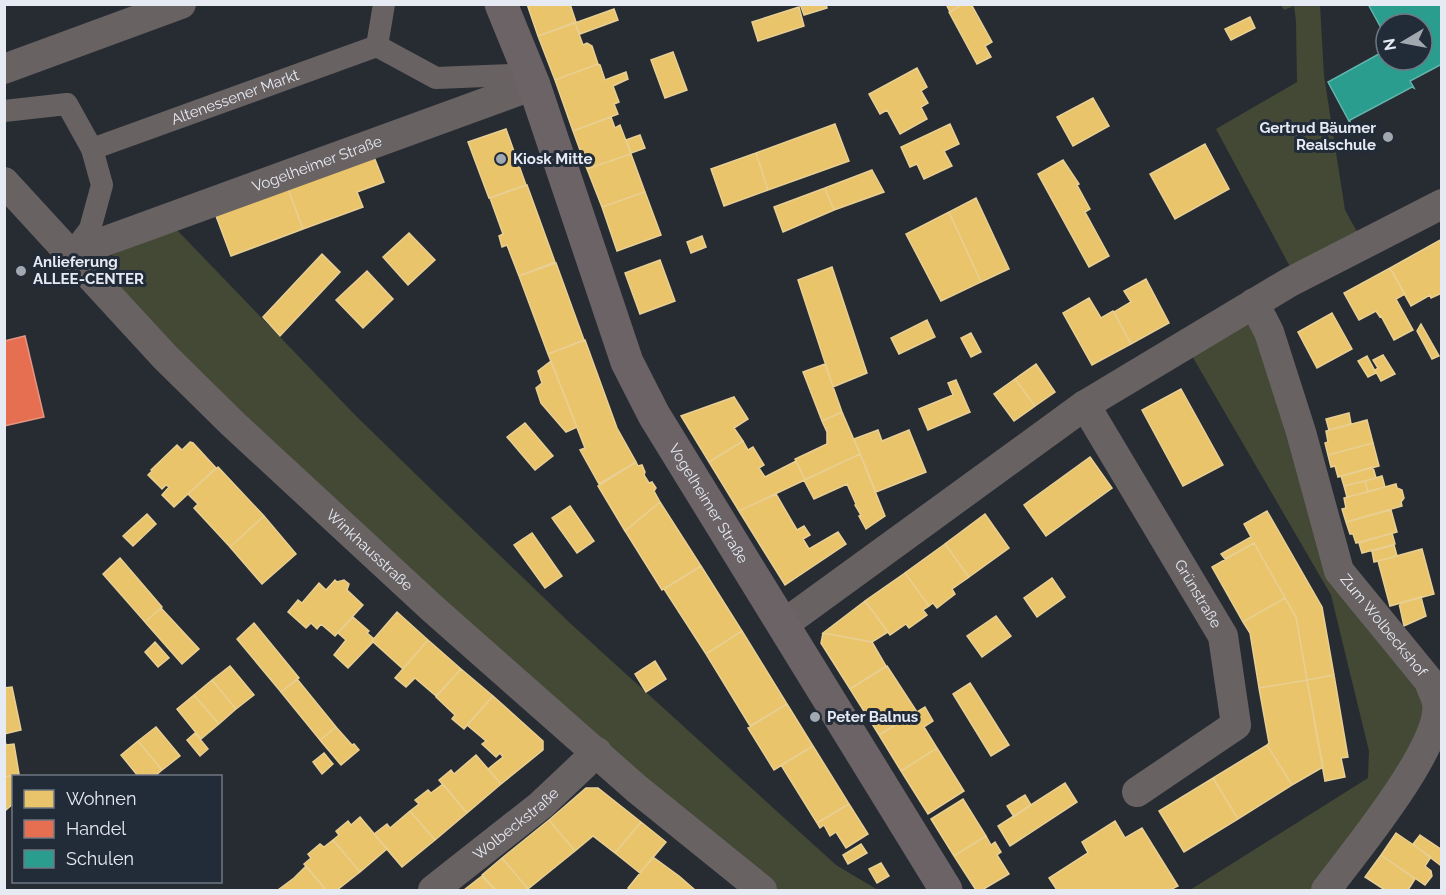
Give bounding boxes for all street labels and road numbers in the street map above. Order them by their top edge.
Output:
street label: Altenessener Markt [169,66,301,129]
street label: Vogelheimer Straße [250,132,385,196]
street label: Vogelheimer Straße [665,440,752,567]
street label: Winkhausstraße [322,506,417,595]
street label: Grünstraße [1170,556,1225,631]
street label: Zum Wolbeckshof [1336,571,1431,681]
street label: Wolbeckstraße [470,784,563,864]

